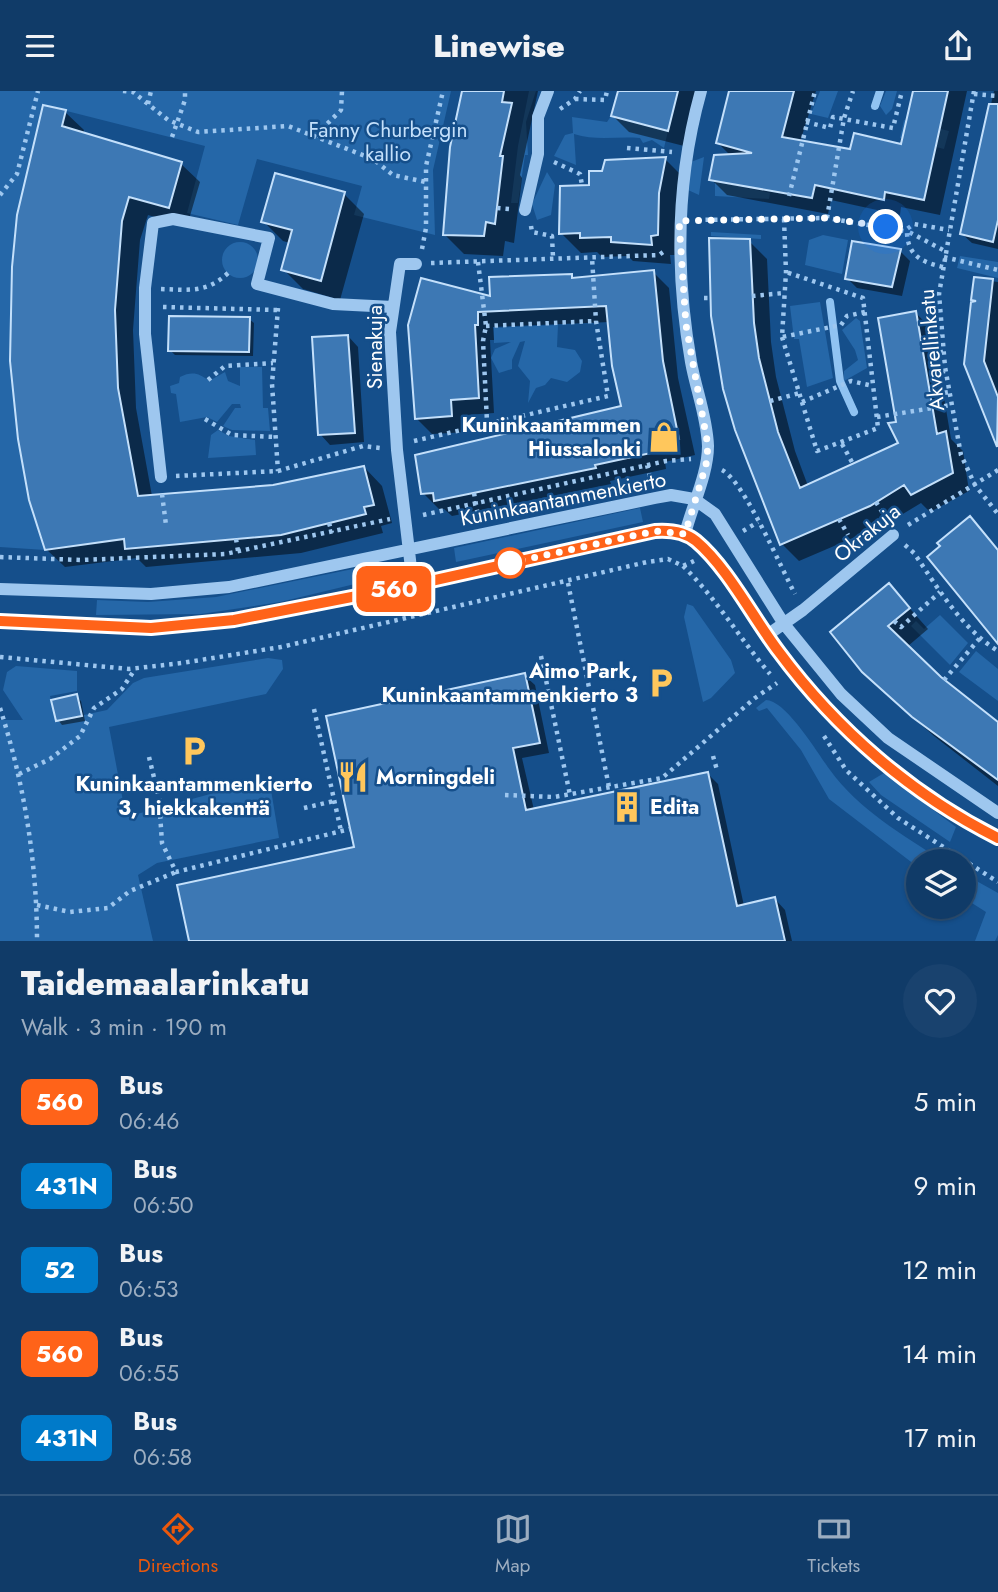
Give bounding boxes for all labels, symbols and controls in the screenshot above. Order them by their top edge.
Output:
text: Linewise [433,23,565,69]
icon: menu [21,27,59,65]
icon: share [939,27,977,65]
park label: Fanny Churbergin kallio [308,115,468,169]
your location [868,209,903,244]
street label: Akvarellinkatu [912,288,952,412]
street label: Sienakuja [360,305,390,389]
place label: Kuninkaantammen Hiussalonki [462,410,641,464]
shop icon: Kuninkaantammen Hiussalonki [647,420,681,454]
street label: Kuninkaantammenkierto [457,464,669,534]
street label: Okrakuja [827,497,907,569]
unlabelled marker [495,548,525,578]
line badge: 560 [354,566,434,612]
text: 560 [370,571,418,606]
place label: Aimo Park, Kuninkaantammenkierto 3 [382,656,638,710]
parking icon: Aimo Park, Kuninkaantammenkierto 3 [644,666,678,700]
parking icon: Kuninkaantammenkierto 3, hiekkakenttä [177,734,211,768]
restaurant icon: Morningdeli [336,760,370,794]
place label: Morningdeli [376,762,495,792]
place label: Kuninkaantammenkierto 3, hiekkakenttä [75,769,313,823]
building icon: Edita [610,790,644,824]
place label: Edita [650,792,699,822]
map controls [906,849,976,919]
button: layers [906,849,976,919]
text: Taidemaalarinkatu [21,960,309,1007]
button: heart [903,964,977,1038]
text: Walk · 3 min · 190 m [21,1010,227,1044]
text: Bus [119,1066,163,1104]
text: 5 min [914,1083,977,1121]
text: 560 [36,1084,83,1119]
text: 06:46 [119,1104,180,1138]
text: Bus [133,1150,177,1188]
text: 9 min [914,1167,977,1205]
text: 431N [35,1168,98,1203]
text: 06:50 [133,1188,194,1222]
text: Bus [119,1234,163,1272]
text: 12 min [902,1251,977,1289]
text: 52 [44,1252,75,1287]
text: 06:53 [119,1272,178,1306]
text: Bus [119,1318,163,1356]
text: 14 min [902,1335,977,1373]
text: 560 [36,1336,83,1371]
text: 06:55 [119,1356,179,1390]
text: Bus [133,1402,177,1440]
text: 17 min [903,1419,977,1457]
text: 431N [35,1420,98,1455]
text: 06:58 [133,1440,192,1474]
tab: Directions [138,1510,218,1579]
tab: Map [494,1510,532,1579]
tab: Tickets [807,1510,860,1579]

